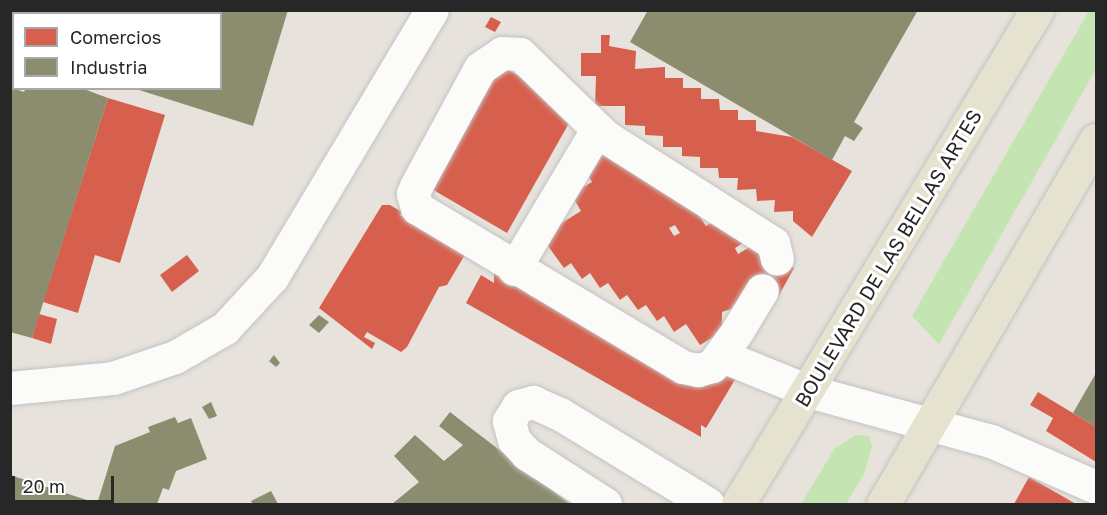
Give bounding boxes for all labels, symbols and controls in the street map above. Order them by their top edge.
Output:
legend [12,12,222,90]
text: Comercios [70,26,161,48]
text: Industria [70,56,147,78]
street label: BOULEVARD DE LAS BELLAS ARTES [790,105,986,411]
scale bar [15,464,117,502]
text: 20 m [23,475,65,497]

